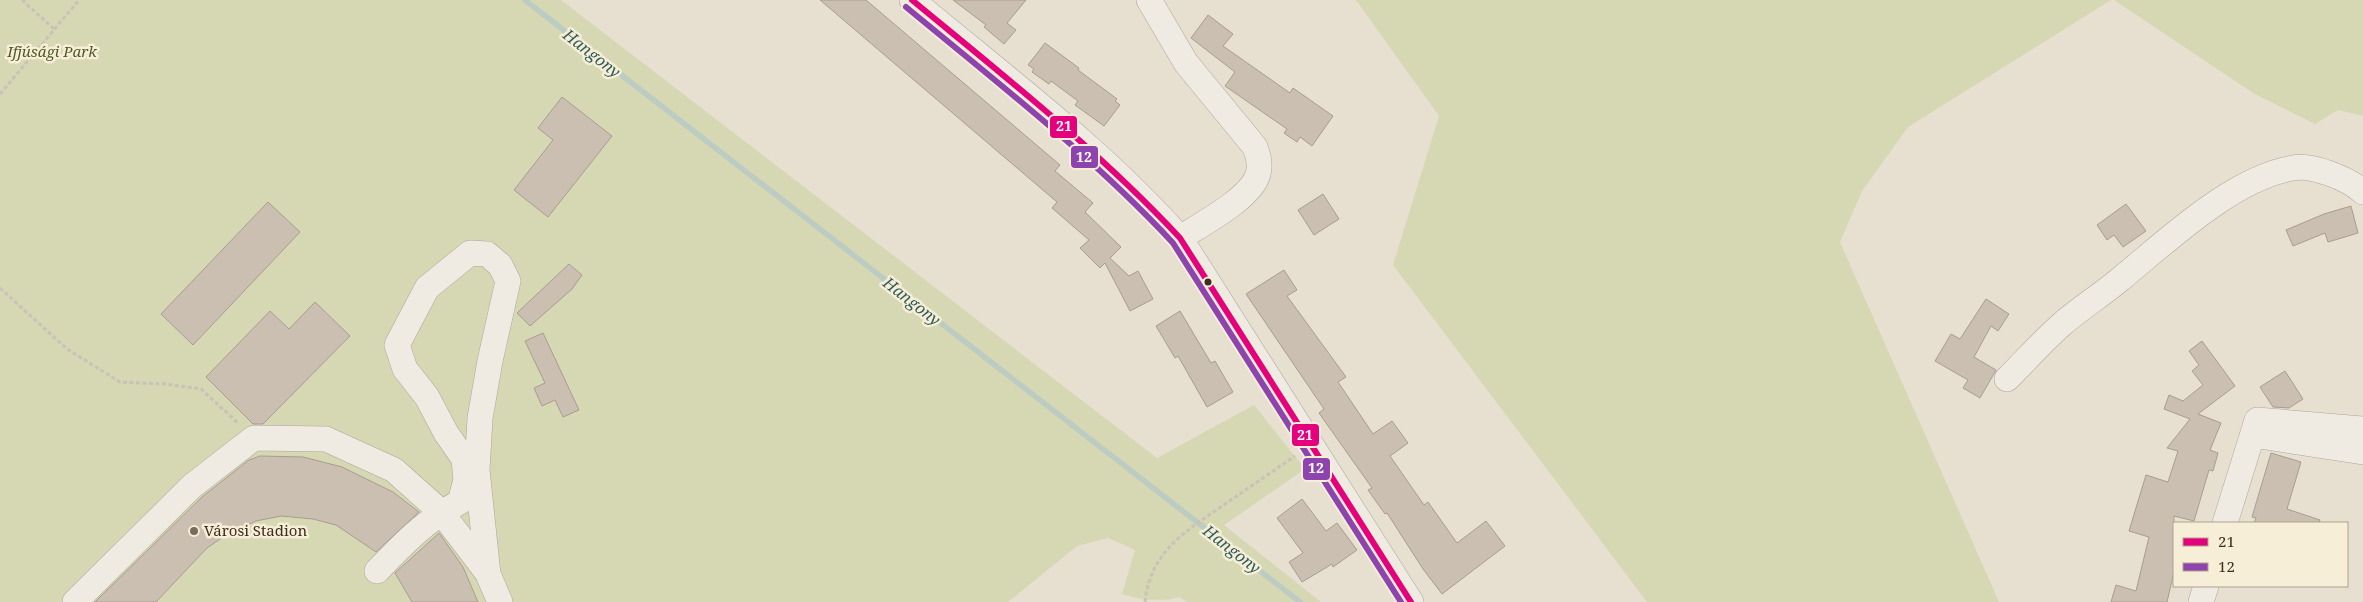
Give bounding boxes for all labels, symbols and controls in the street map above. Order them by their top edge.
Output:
water label: Hangony [558,23,625,82]
park label: Ifjúsági Park [6,41,97,61]
line badge: 21 [1049,115,1078,139]
text: 21 [1056,116,1072,135]
line badge: 12 [1070,145,1099,169]
text: 12 [1076,147,1092,166]
water label: Hangony [878,271,945,330]
unlabelled marker [1203,277,1213,287]
line badge: 21 [1291,423,1320,447]
text: 21 [1297,425,1313,444]
line badge: 12 [1302,457,1331,481]
text: 12 [1308,458,1324,477]
water label: Hangony [1198,519,1265,578]
place label: Városi Stadion [204,520,307,540]
legend [2173,522,2348,587]
marker: Városi Stadion [188,525,200,537]
text: 21 [2218,531,2235,551]
text: 12 [2218,556,2235,576]

